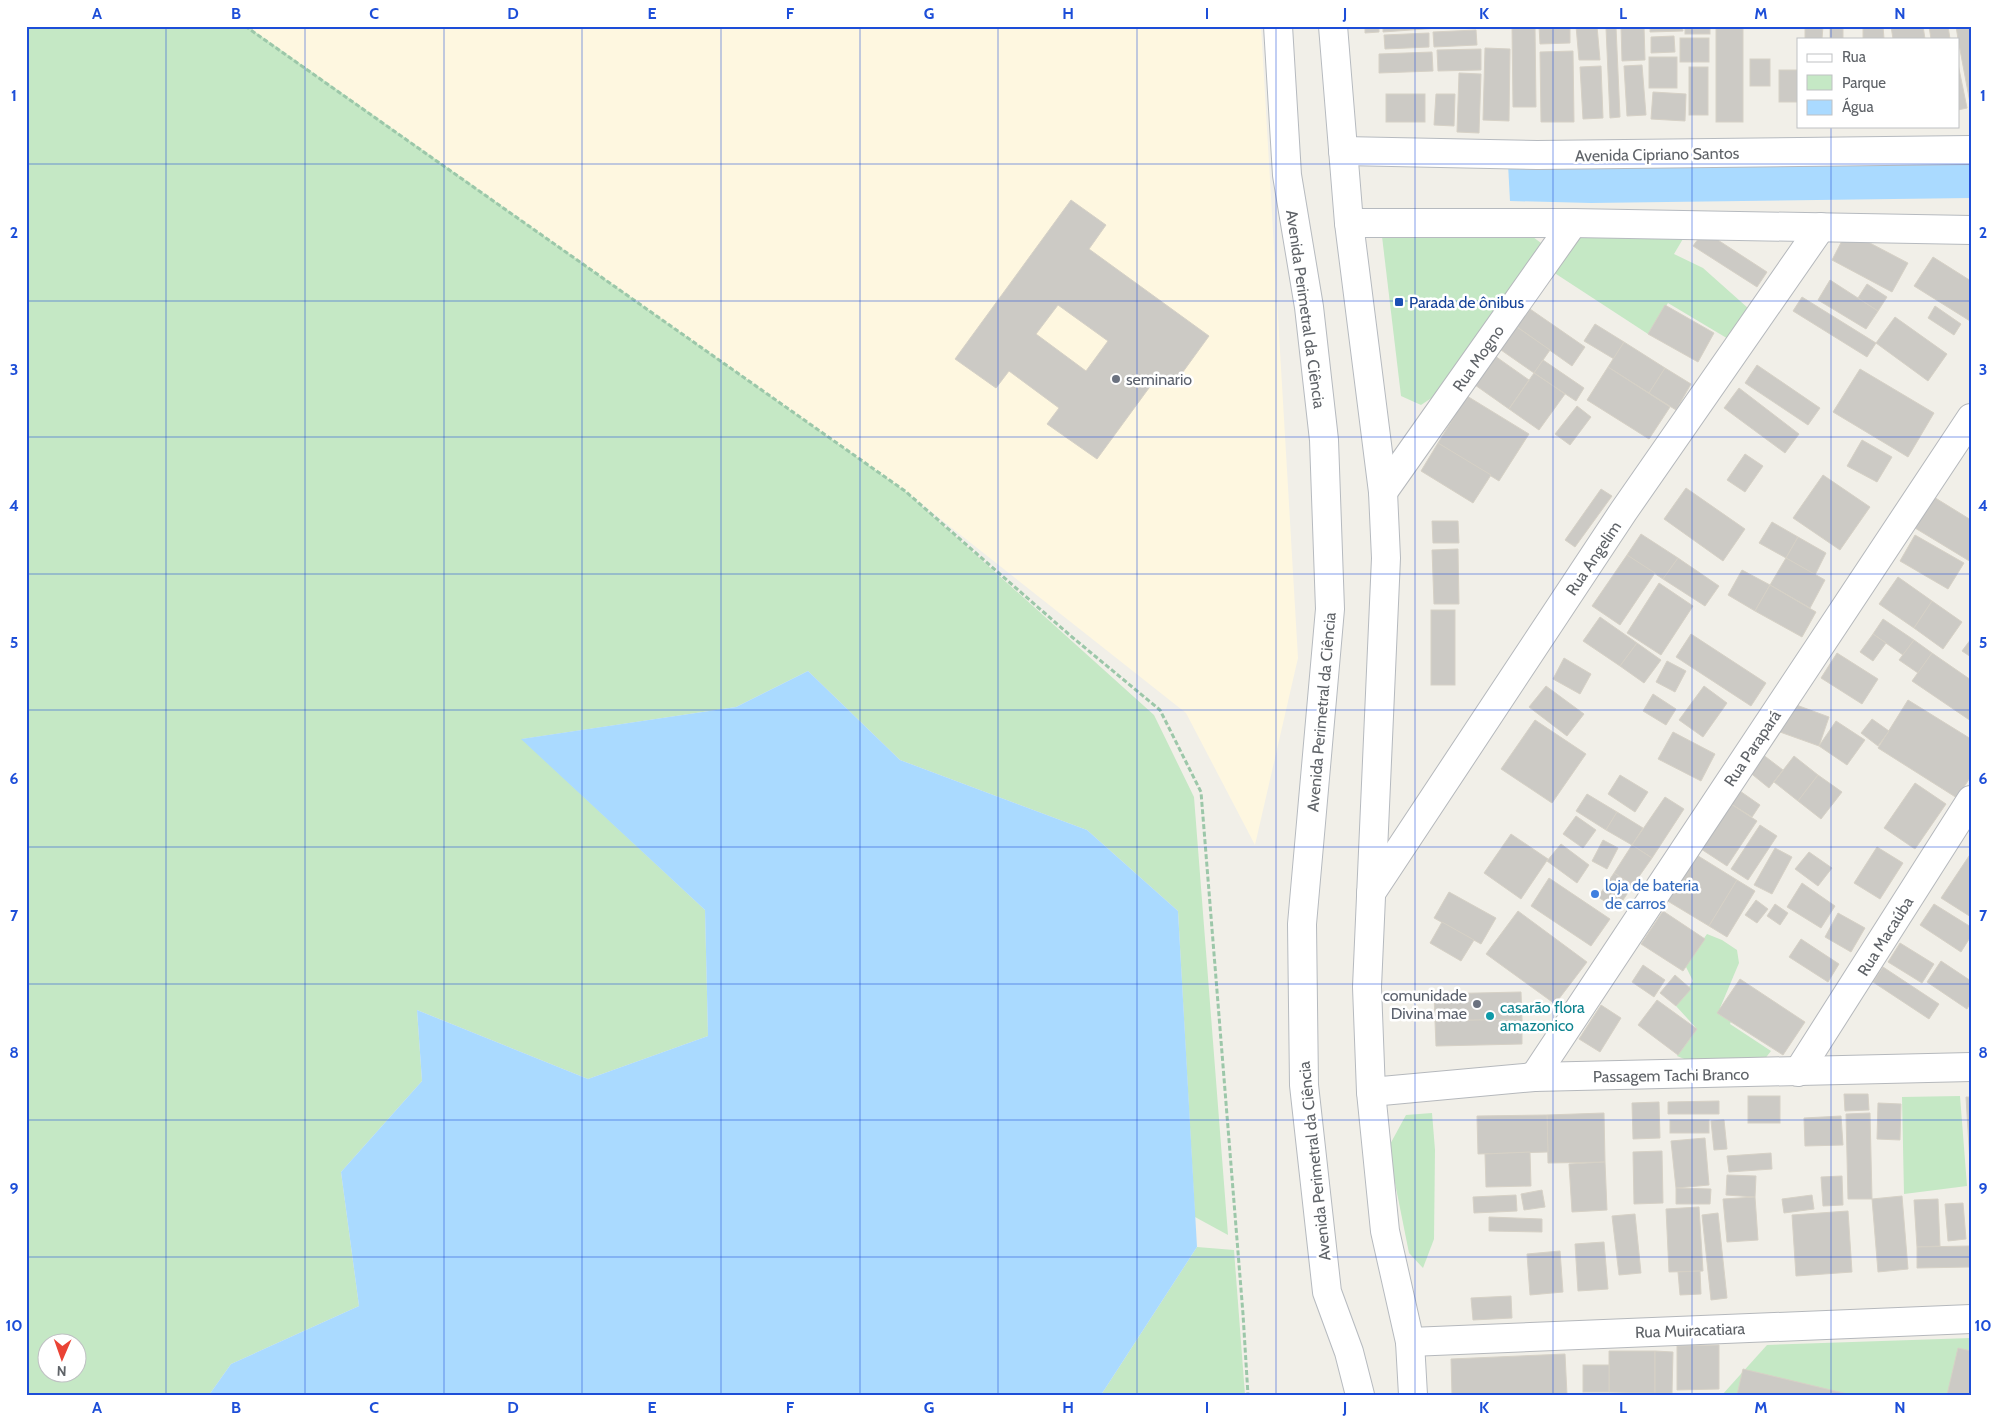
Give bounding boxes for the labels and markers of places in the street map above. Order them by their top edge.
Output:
place label: Parada de ônibus [1409,293,1524,312]
marker: Parada de ônibus [1393,296,1405,308]
place label: seminario [1126,370,1192,389]
marker: seminario [1110,373,1122,385]
place label: loja de bateria de carros [1605,876,1699,913]
marker: loja de bateria de carros [1589,888,1601,900]
place label: comunidade Divina mae [1383,986,1467,1023]
marker: comunidade Divina mae [1471,998,1483,1010]
place label: casarão flora amazonico [1500,998,1585,1035]
marker: casarão flora amazonico [1484,1010,1496,1022]

